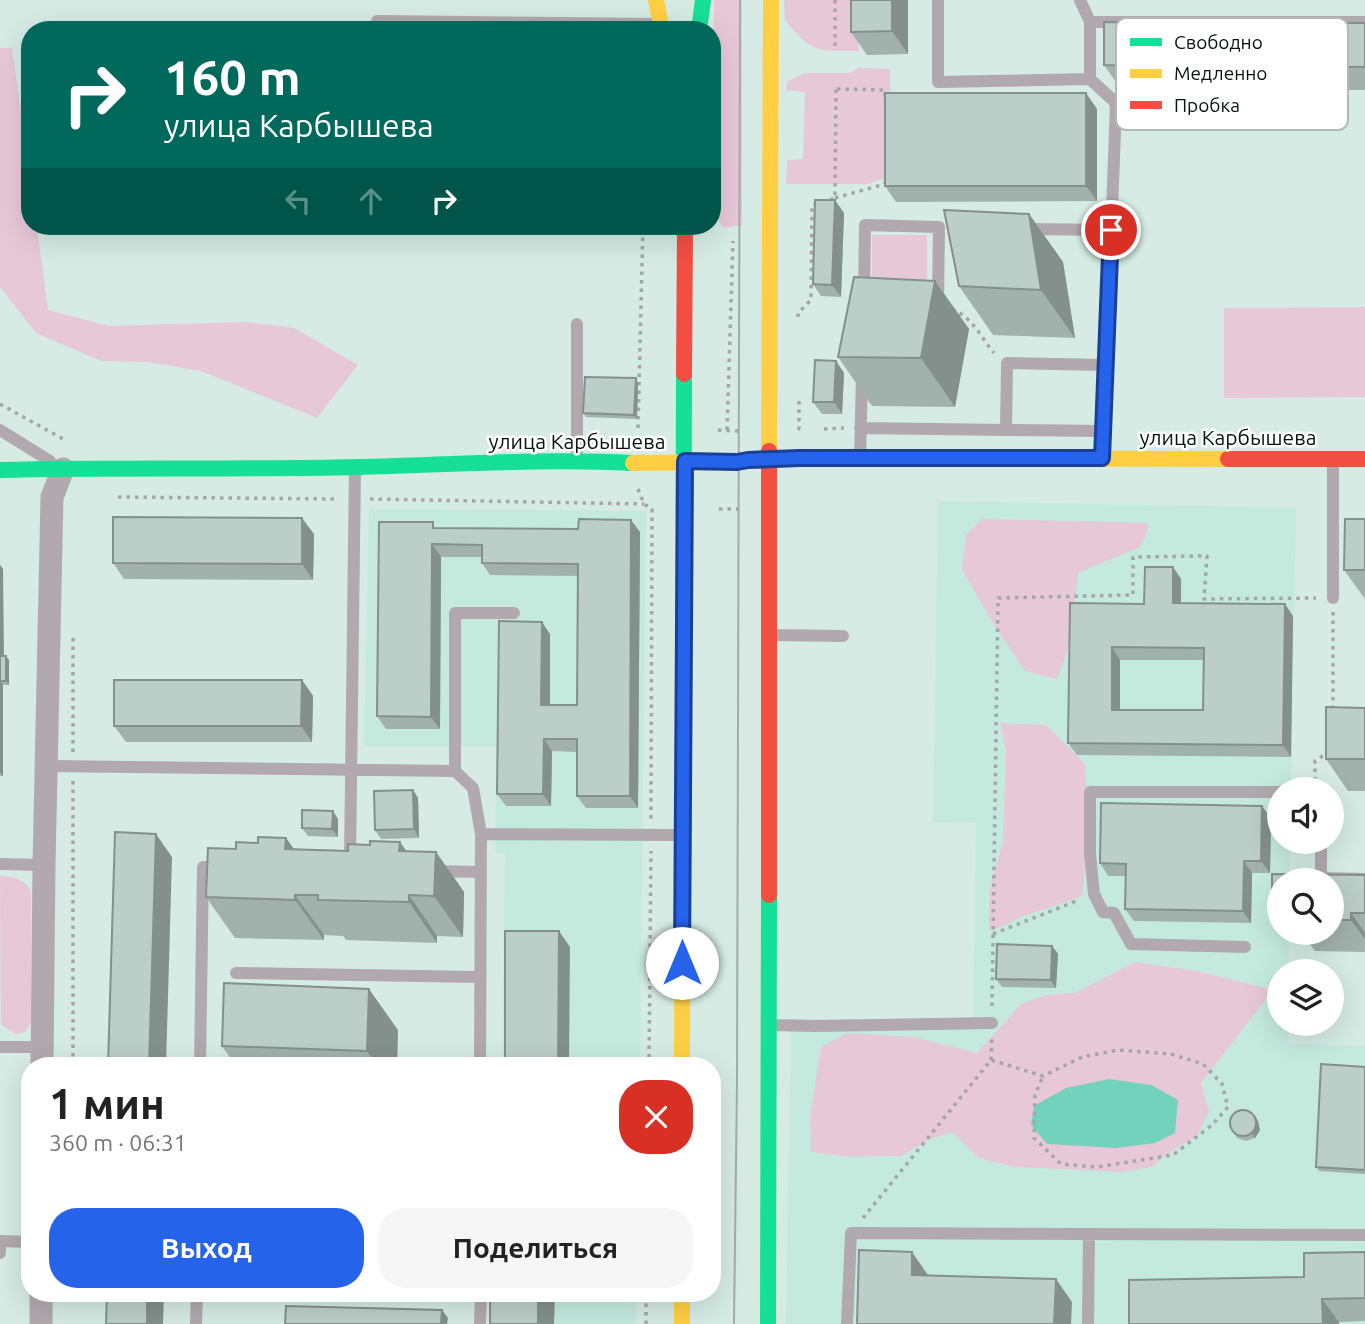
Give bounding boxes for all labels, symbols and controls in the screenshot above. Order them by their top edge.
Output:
legend [1116,18,1348,130]
text: Свободно [1174,31,1263,53]
icon: right [49,49,140,140]
text: 160 m [164,49,301,104]
text: Медленно [1174,62,1267,84]
text: Пробка [1174,94,1240,116]
text: улица Карбышева [164,107,434,143]
icon: left [279,182,317,220]
icon: ahead [352,182,390,220]
icon: right [425,182,463,220]
pin [1081,200,1141,260]
icon: arrive [1092,211,1130,249]
street label: улица Карбышева [1139,425,1317,449]
street label: улица Карбышева [488,429,666,453]
map controls [1267,777,1344,1036]
button: sound [1267,777,1344,854]
button: search [1267,868,1344,945]
position arrow [645,926,719,1000]
button: layers [1267,959,1344,1036]
text: 1 мин [49,1080,165,1127]
button: close [619,1080,693,1154]
text: 360 m · 06:31 [49,1130,187,1155]
button: Выход [49,1208,364,1288]
button: Поделиться [378,1208,693,1288]

